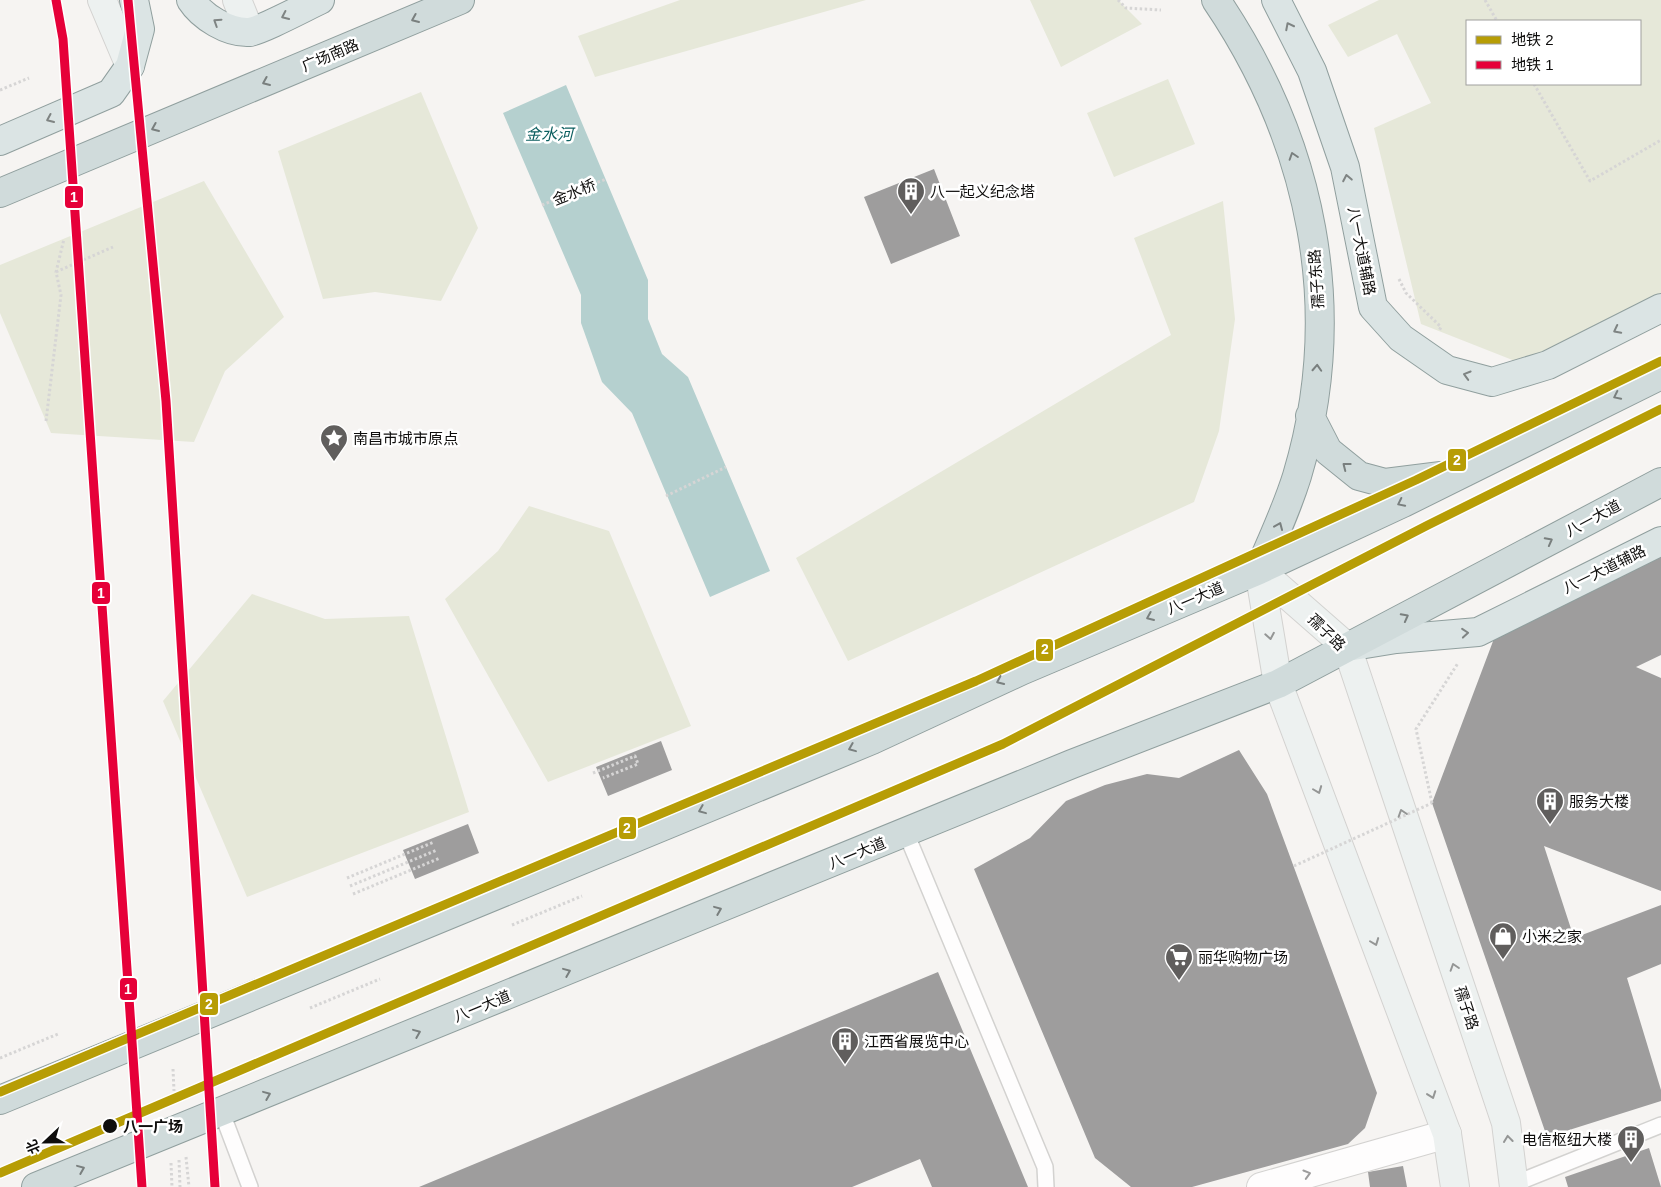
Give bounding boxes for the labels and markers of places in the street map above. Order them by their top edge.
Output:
building icon: 八一起义纪念塔 [896,176,926,215]
place label: 八一起义纪念塔 [930,183,1035,200]
place icon: 南昌市城市原点 [319,423,349,462]
place label: 南昌市城市原点 [353,430,458,447]
building icon: 服务大楼 [1535,786,1565,825]
place label: 服务大楼 [1569,793,1629,810]
shop icon: 小米之家 [1488,921,1518,960]
place label: 小米之家 [1522,928,1582,945]
supermarket icon: 丽华购物广场 [1164,942,1194,981]
place label: 丽华购物广场 [1198,949,1288,966]
building icon: 江西省展览中心 [830,1026,860,1065]
place label: 江西省展览中心 [864,1033,969,1050]
marker: 八一广场 [101,1117,119,1135]
place label: 八一广场 [123,1118,183,1135]
building icon: 电信枢纽大楼 [1616,1124,1646,1163]
place label: 电信枢纽大楼 [1522,1131,1612,1148]

